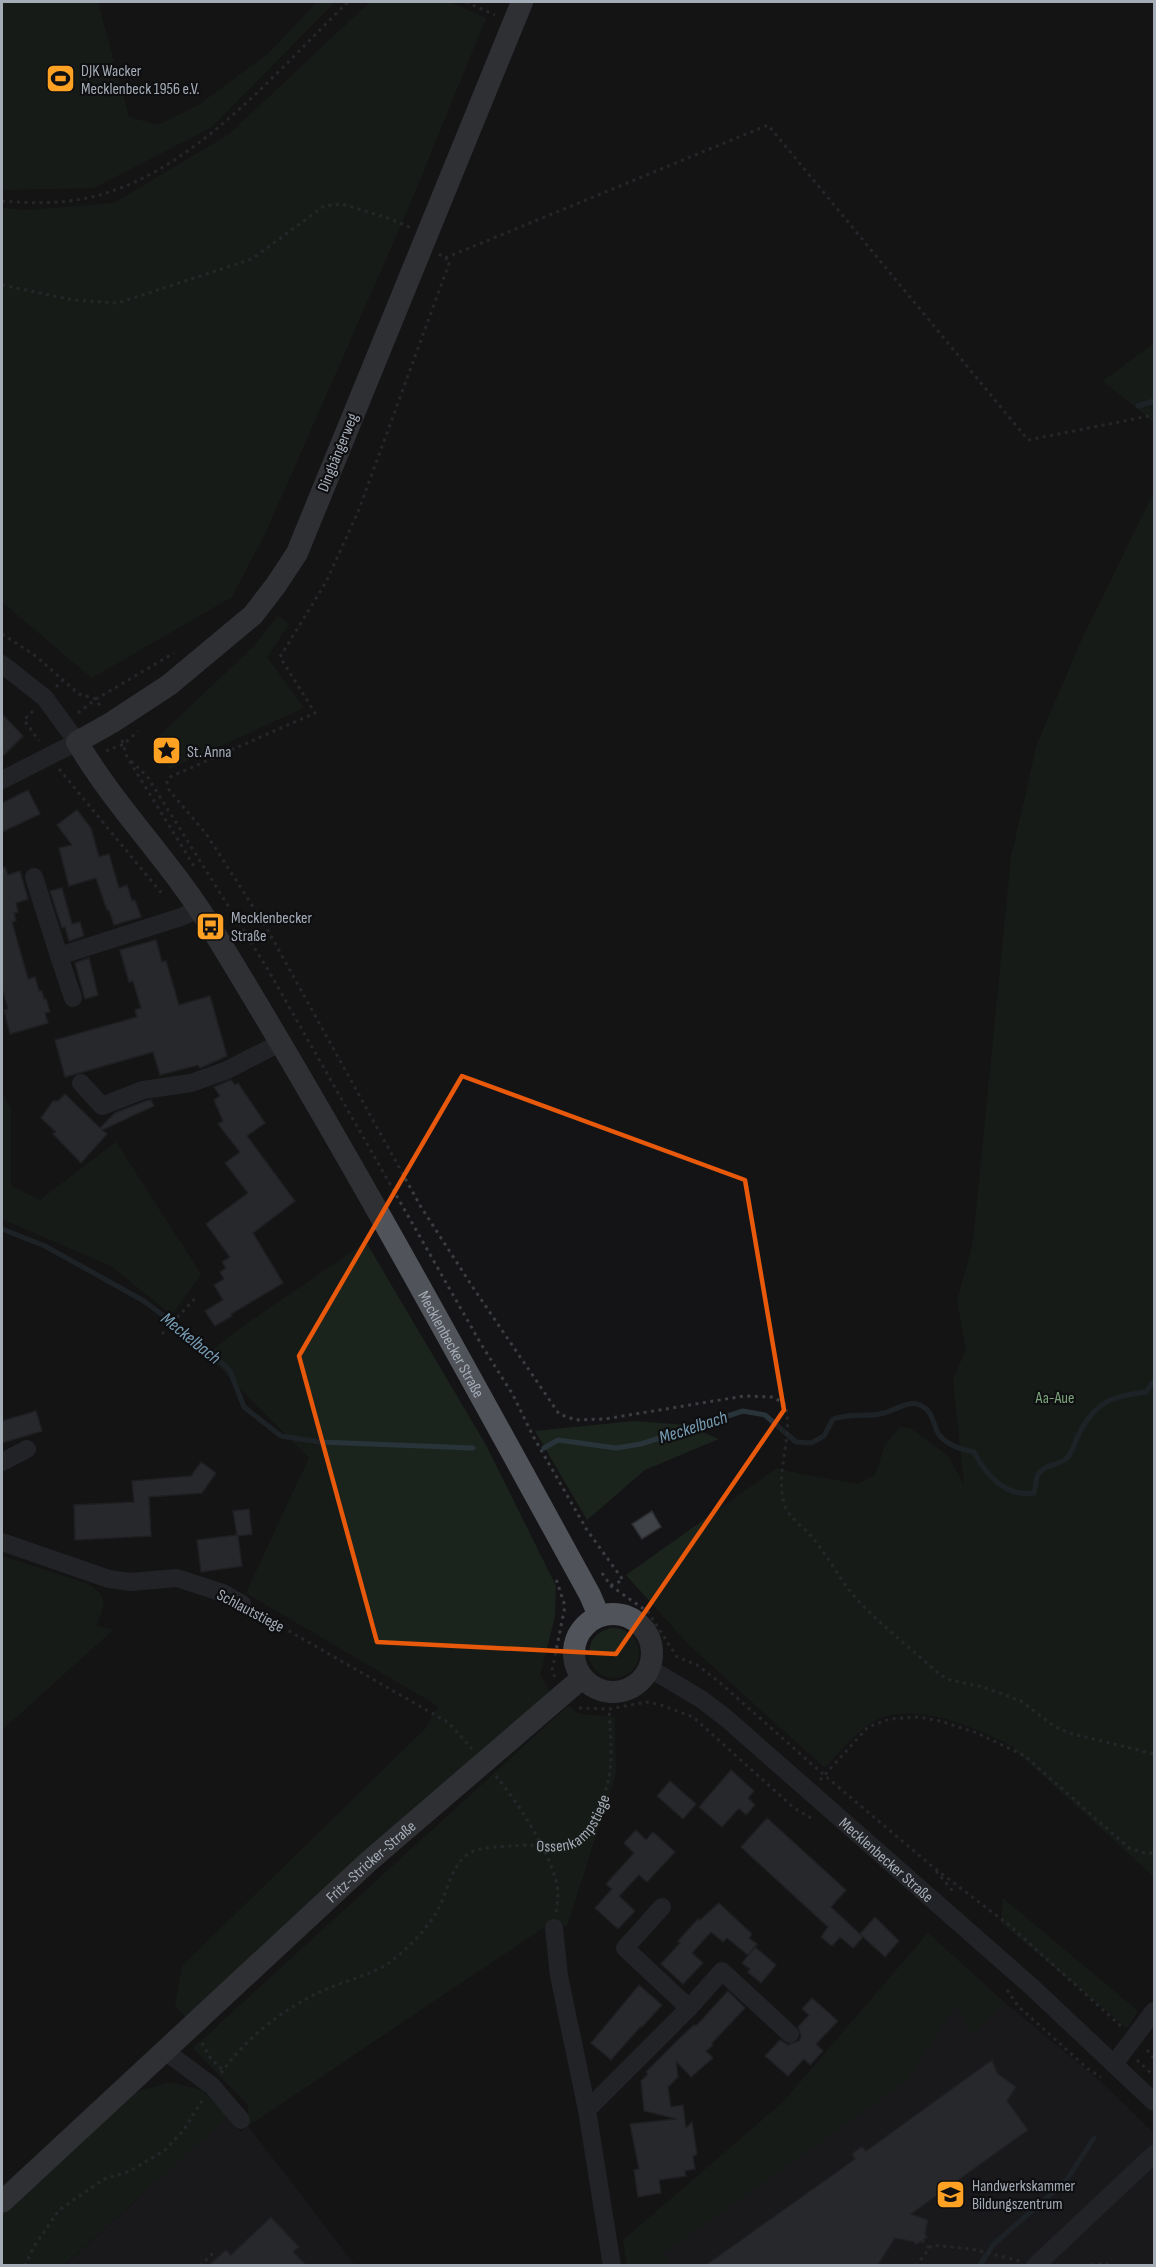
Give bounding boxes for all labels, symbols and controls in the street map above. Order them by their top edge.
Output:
place label: DJK Wacker Mecklenbeck 1956 e.V. [81,62,200,99]
sports icon: DJK Wacker Mecklenbeck 1956 e.V. [44,63,76,95]
street label: Dingbängerweg [314,411,363,495]
place icon: St. Anna [150,735,182,767]
place label: St. Anna [187,743,232,762]
place label: Mecklenbecker Straße [231,909,312,946]
bus stop icon: Mecklenbecker Straße [194,910,226,942]
street label: Mecklenbecker Straße [413,1288,488,1401]
water label: Meckelbach [157,1308,225,1369]
park label: Aa-Aue [1035,1389,1074,1408]
water label: Meckelbach [656,1406,730,1448]
street label: Schlautstiege [213,1586,287,1637]
street label: Ossenkampstiege [536,1792,615,1856]
street label: Mecklenbecker Straße [835,1814,937,1907]
street label: Fritz-Stricker-Straße [323,1817,420,1907]
place label: Handwerkskammer Bildungszentrum [972,2177,1076,2214]
school or university icon: Handwerkskammer Bildungszentrum [935,2178,967,2210]

